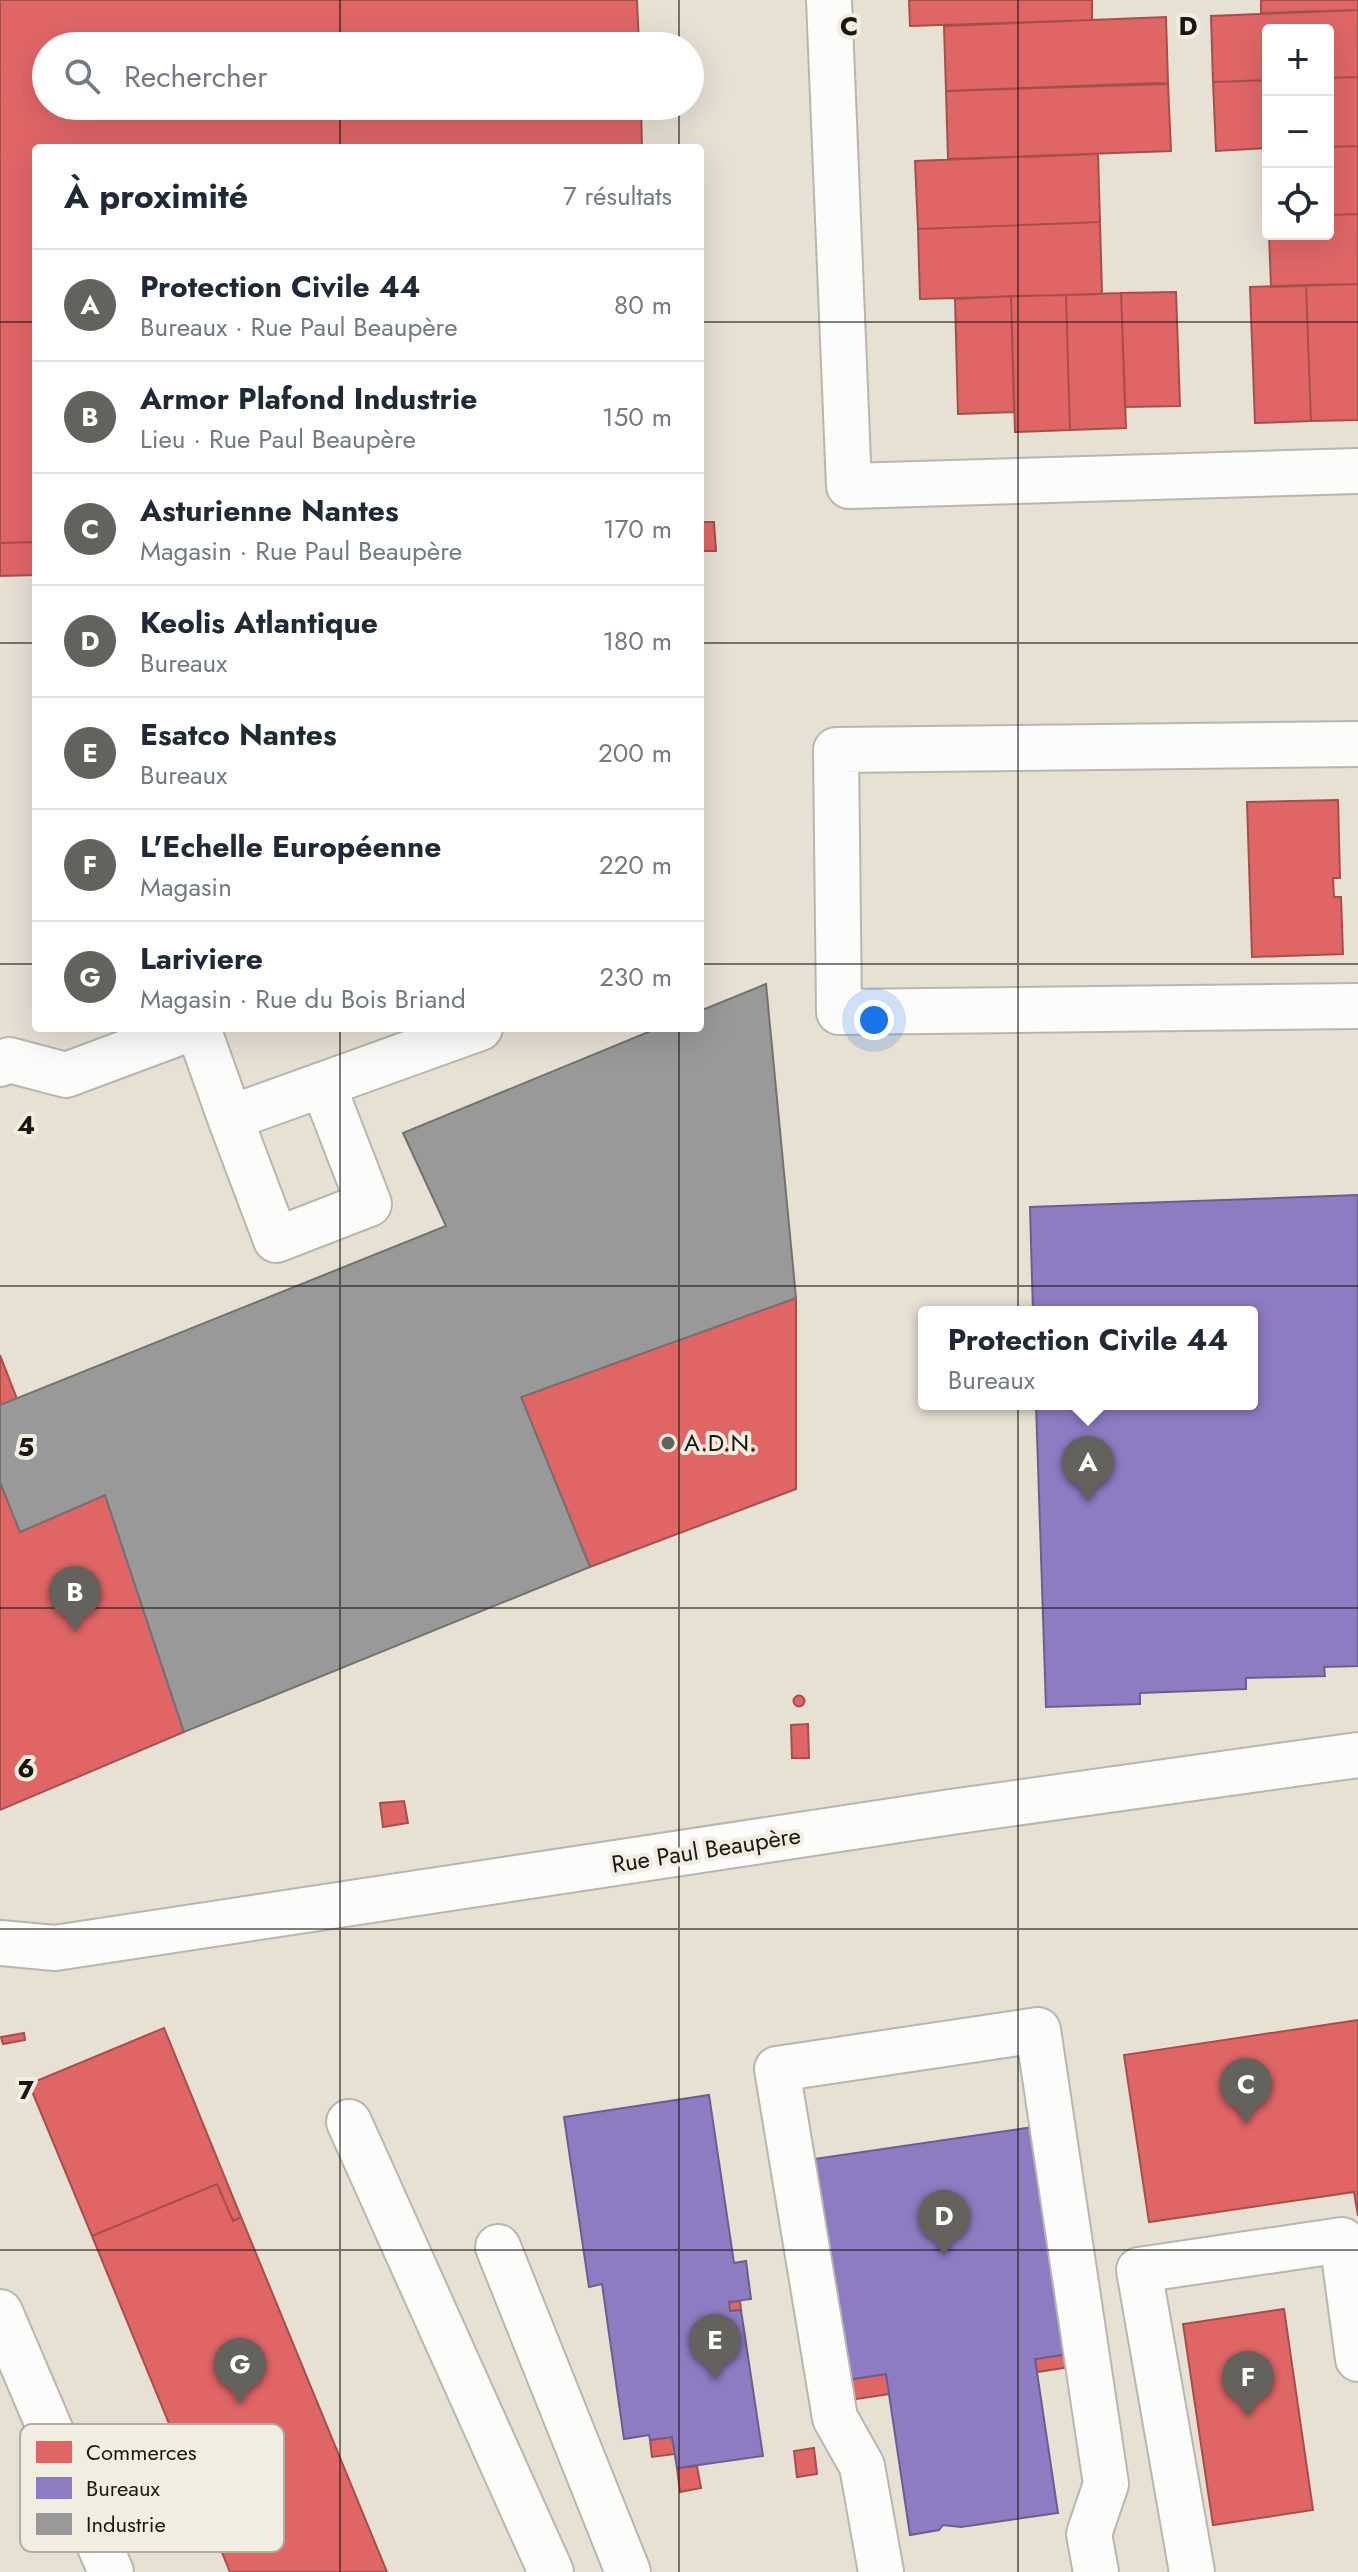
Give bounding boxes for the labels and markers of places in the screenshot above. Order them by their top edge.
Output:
place label: A.D.N. [684,1425,756,1460]
marker: A.D.N. [659,1434,677,1452]
pin: A [1062,1436,1114,1502]
pin: B [49,1566,101,1632]
pin: C [1220,2058,1272,2124]
pin: D [918,2190,970,2256]
pin: E [689,2314,741,2380]
pin: G [214,2338,266,2404]
pin: F [1222,2351,1274,2417]

